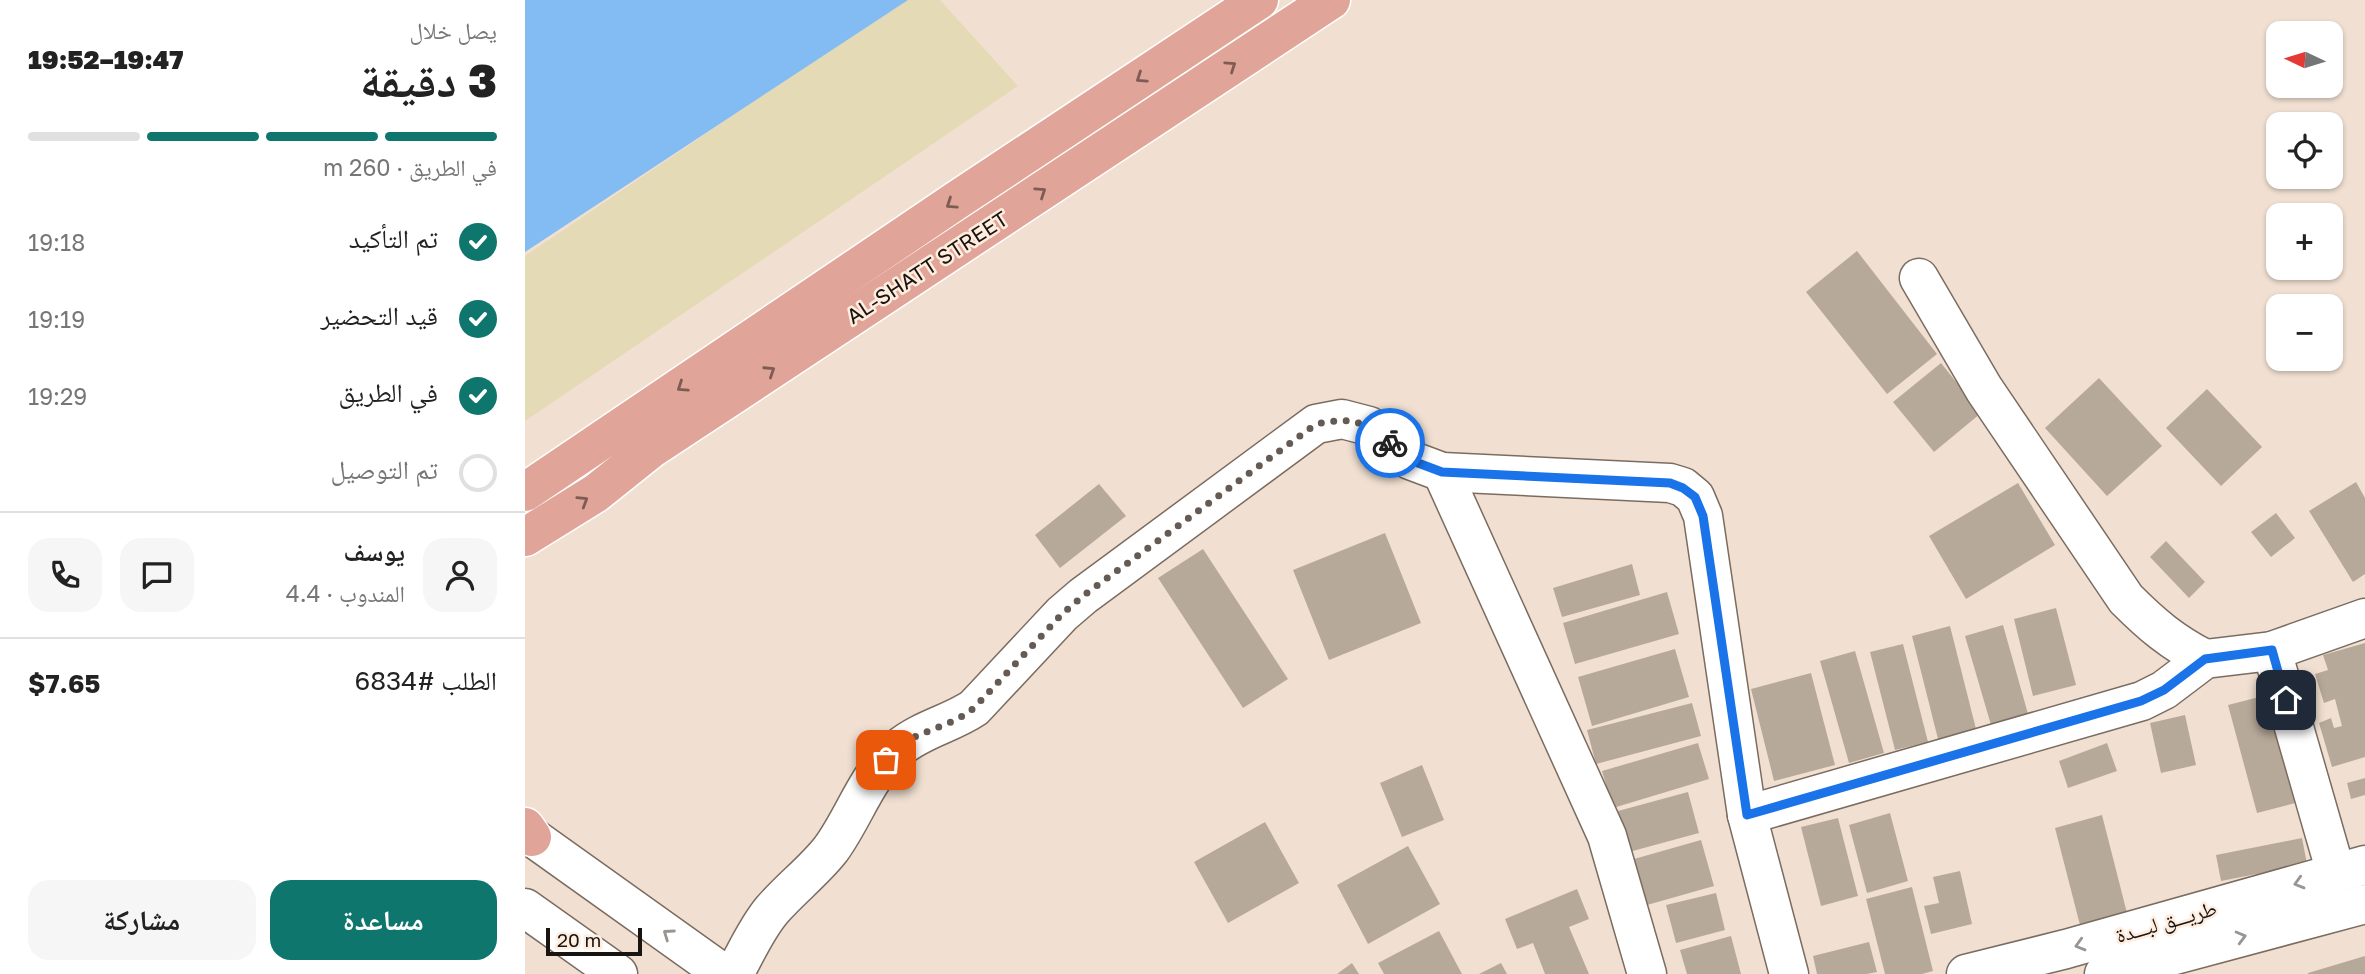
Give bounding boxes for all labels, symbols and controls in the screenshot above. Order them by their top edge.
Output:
text: يصل خلال [410,16,497,44]
north arrow [2266,21,2343,98]
map controls [2266,21,2343,371]
text: 19:47–19:52 [28,44,184,75]
text: 3 دقيقة [360,52,497,107]
one-way arrow [1223,62,1236,74]
one-way arrow [1135,70,1148,83]
button: locate [2266,112,2343,189]
text: في الطريق · 260 m [323,153,497,181]
one-way arrow [1034,187,1047,200]
one-way arrow [946,196,959,208]
button: + [2266,203,2343,280]
street label: AL-SHATT STREET [841,205,1013,329]
text: تم التأكيد [349,223,438,254]
icon: check [459,223,497,261]
text: 19:18 [28,228,85,256]
button: − [2266,294,2343,371]
text: قيد التحضير [320,300,438,331]
icon: check [459,300,497,338]
text: 19:19 [28,305,85,333]
one-way arrow [762,367,775,379]
text: في الطريق [339,377,438,408]
icon: check [459,377,497,415]
one-way arrow [677,379,690,391]
text: 19:29 [28,382,87,410]
courier [1355,408,1425,478]
icon: bike [1371,424,1409,462]
text: تم التوصيل [330,454,438,485]
one-way arrow [576,496,589,509]
text: يوسف [344,536,405,567]
button: phone [28,538,102,612]
button: chat [120,538,194,612]
button: person [423,538,497,612]
text: المندوب · 4.4 [286,579,405,607]
text: الطلب #6834 [354,665,497,696]
text: $7.65 [28,668,100,699]
pin [2256,670,2316,730]
icon: home [2267,681,2305,719]
pin [856,730,916,790]
icon: bag [867,741,905,779]
one-way arrow [2293,875,2305,889]
button: مشاركة [28,880,256,960]
button: مساعدة [270,880,497,960]
street label: طريـــق لبـــدة [2112,894,2220,949]
scale bar [546,925,642,957]
text: 20 m [557,928,601,951]
one-way arrow [663,930,676,943]
one-way arrow [2235,931,2247,945]
one-way arrow [2075,937,2087,952]

